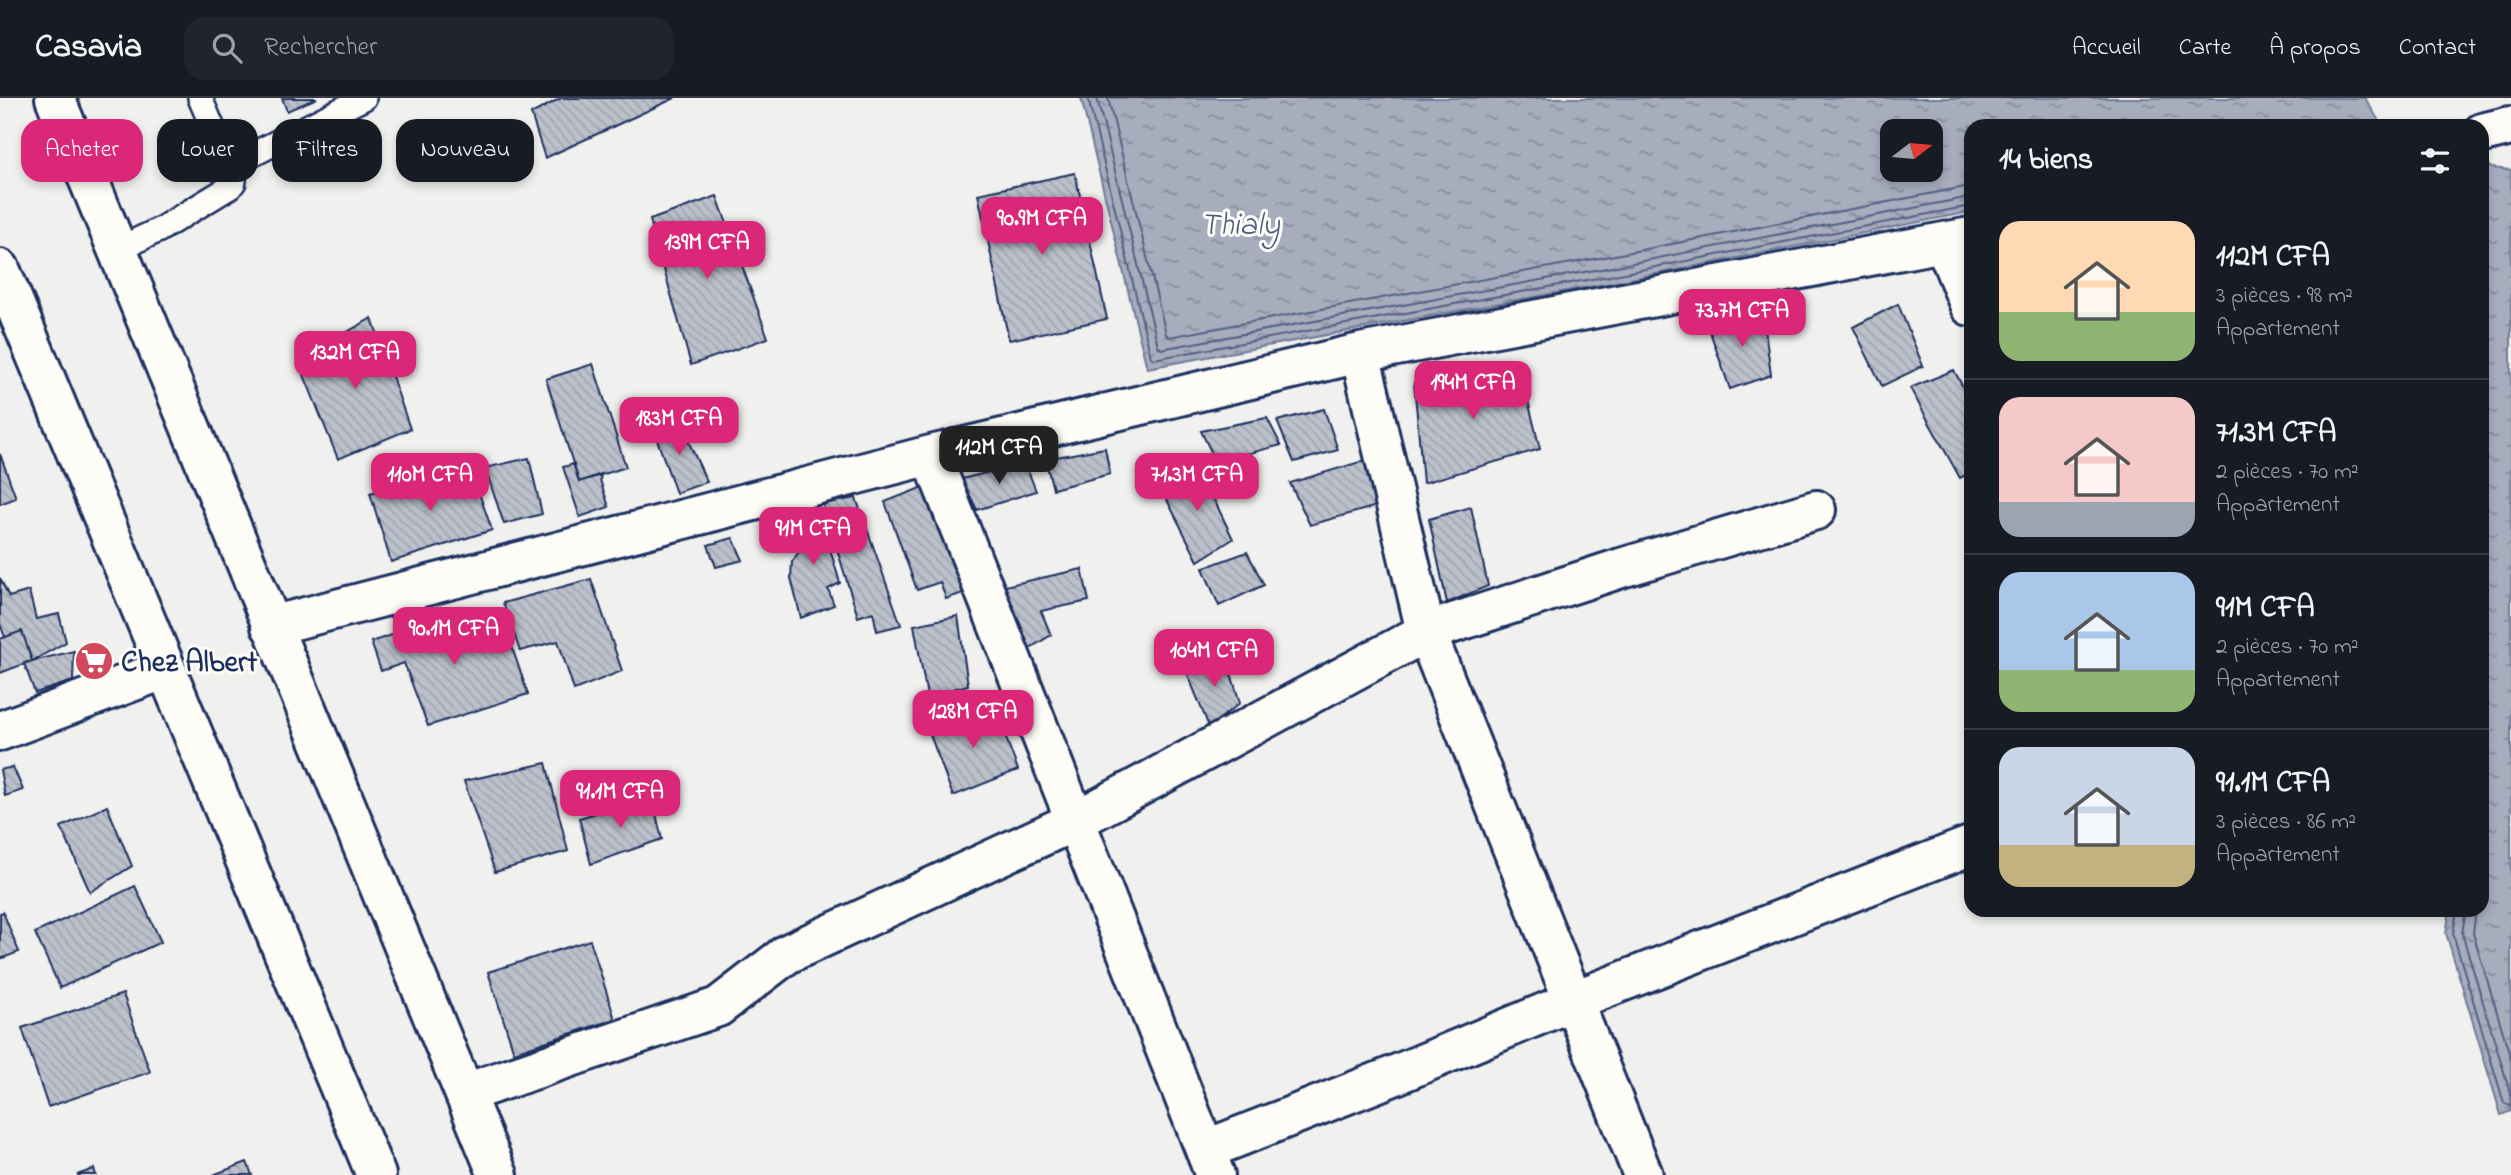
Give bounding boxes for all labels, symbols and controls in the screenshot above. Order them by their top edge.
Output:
search box [184,17,674,80]
text: Casavia [35,24,142,72]
icon: search [208,29,246,67]
text: Rechercher [264,29,377,67]
text: Accueil [2072,31,2141,66]
text: Carte [2179,31,2231,66]
text: À propos [2269,31,2361,66]
text: Contact [2399,31,2476,66]
chip: Acheter [21,119,143,182]
chip: Louer [157,119,258,182]
chip: Filtres [272,119,382,182]
chip: Nouveau [396,119,534,182]
north arrow [1880,119,1942,182]
map controls [1880,119,1943,182]
text: 14 biens [1999,139,2093,183]
icon: filters [2416,142,2454,180]
pin: 90.9M CFA [962,198,1122,257]
text: 90.9M CFA [997,203,1087,236]
water label: Thialy [1200,203,1281,250]
pin: 139M CFA [635,222,779,281]
text: 139M CFA [664,227,750,260]
text: 112M CFA [2216,236,2330,280]
icon: home [2055,249,2139,333]
text: 3 pièces · 98 m² [2216,280,2353,313]
pin: 73.7M CFA [1662,289,1822,349]
text: 73.7M CFA [1695,295,1789,328]
text: Appartement [2216,313,2340,346]
pin: 132M CFA [283,331,427,391]
text: 132M CFA [310,337,400,370]
pin: 194M CFA [1401,362,1545,421]
text: 194M CFA [1430,367,1516,400]
pin: 183M CFA [607,398,751,457]
text: 183M CFA [636,403,722,436]
text: 71.3M CFA [2216,412,2337,456]
icon: home [2055,425,2139,509]
pin: 112M CFA [927,426,1071,486]
text: 112M CFA [955,432,1043,465]
pin: 110M CFA [358,454,502,513]
pin: 71.3M CFA [1117,454,1277,513]
text: 2 pièces · 70 m² [2216,456,2359,489]
text: 110M CFA [387,459,473,492]
text: 71.3M CFA [1151,459,1243,492]
text: Appartement [2216,489,2340,522]
pin: 91M CFA [748,508,878,567]
text: 91M CFA [775,513,851,546]
text: 91M CFA [2216,587,2315,631]
icon: home [2055,600,2139,684]
pin: 90.1M CFA [374,608,534,667]
text: 90.1M CFA [409,613,499,646]
pin: 104M CFA [1142,630,1286,689]
text: 2 pièces · 70 m² [2216,631,2359,664]
text: 104M CFA [1170,635,1258,668]
supermarket icon: Chez Albert [73,640,115,682]
place label: Chez Albert [121,642,258,686]
text: Appartement [2216,664,2340,697]
pin: 128M CFA [901,690,1045,750]
text: 128M CFA [929,696,1017,729]
text: 91.1M CFA [2216,762,2330,806]
pin: 91.1M CFA [540,770,700,830]
icon: home [2055,775,2139,859]
text: 91.1M CFA [576,776,664,809]
text: 3 pièces · 86 m² [2216,806,2356,839]
text: Appartement [2216,839,2340,872]

